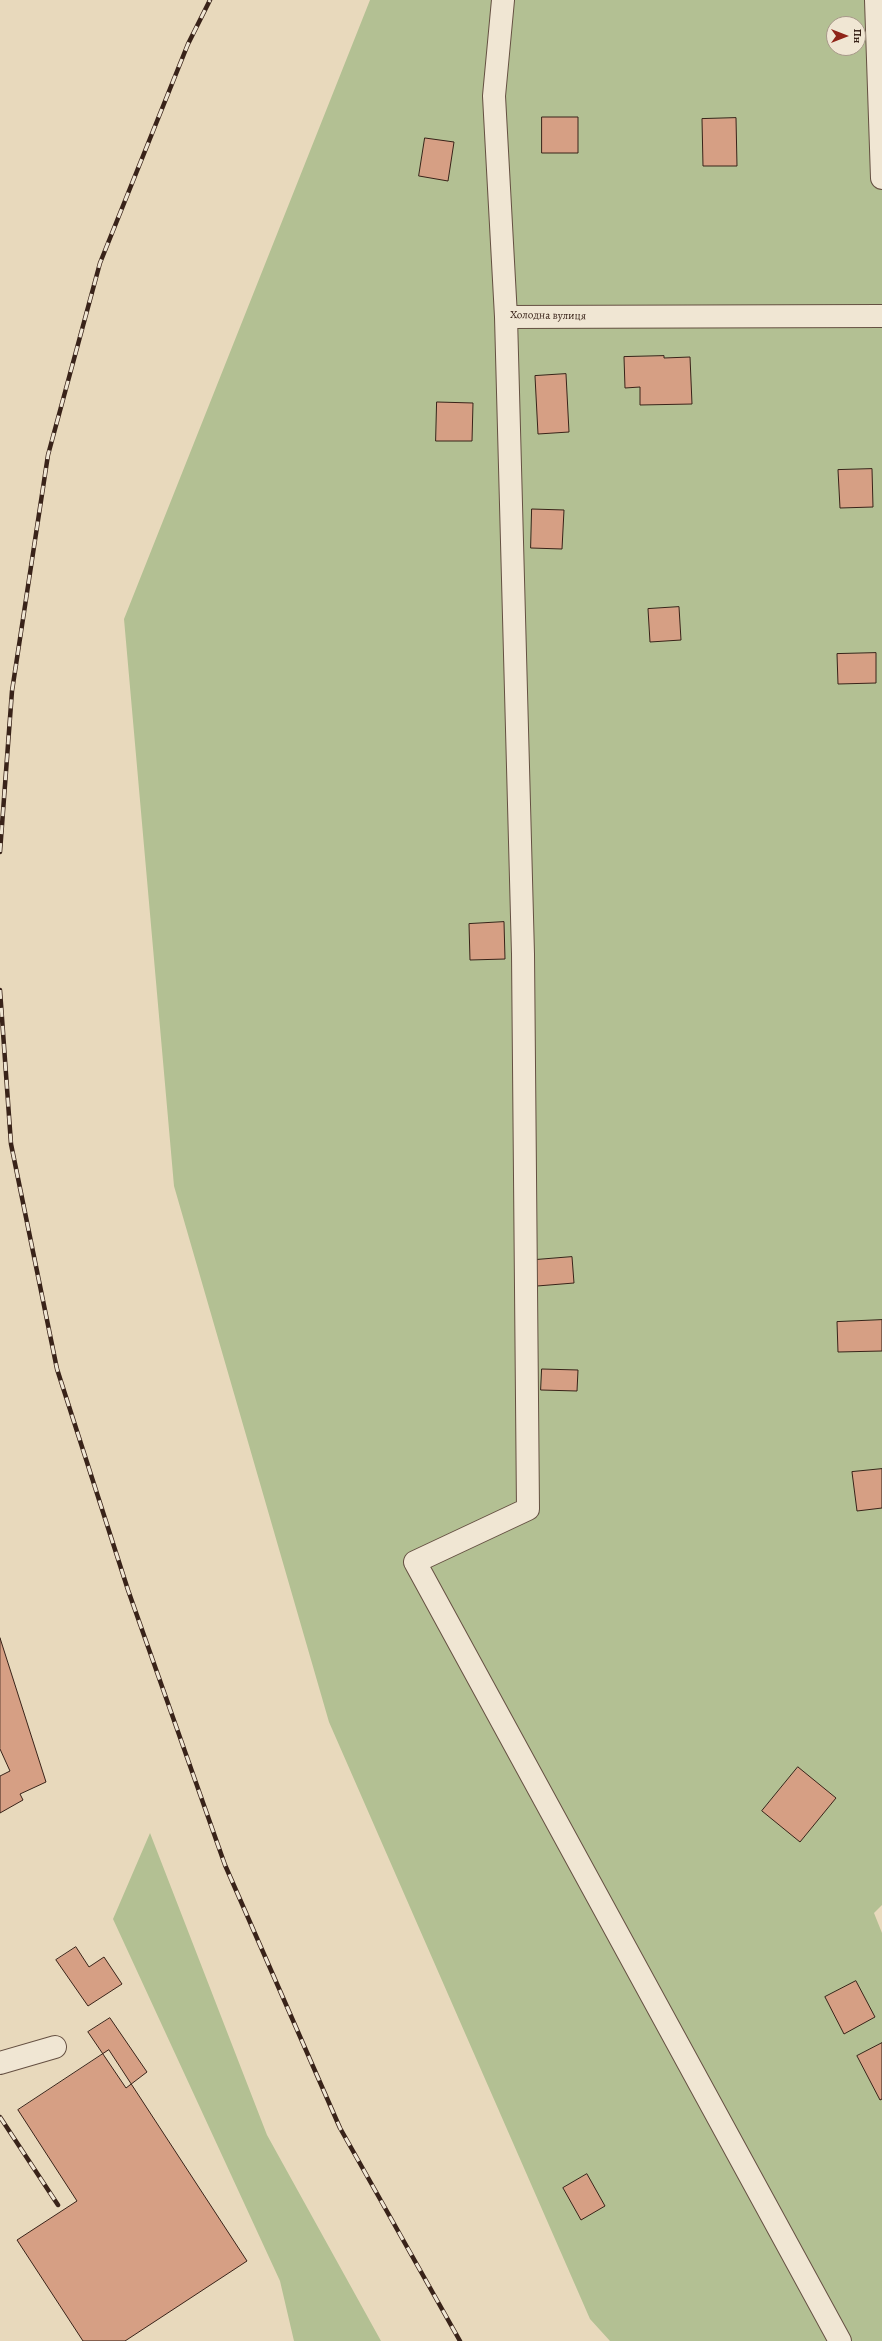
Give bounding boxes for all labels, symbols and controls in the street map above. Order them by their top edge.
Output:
north arrow [826,16,866,56]
text: Пн [850,29,865,43]
street label: Холодна вулиця [510,309,586,323]

